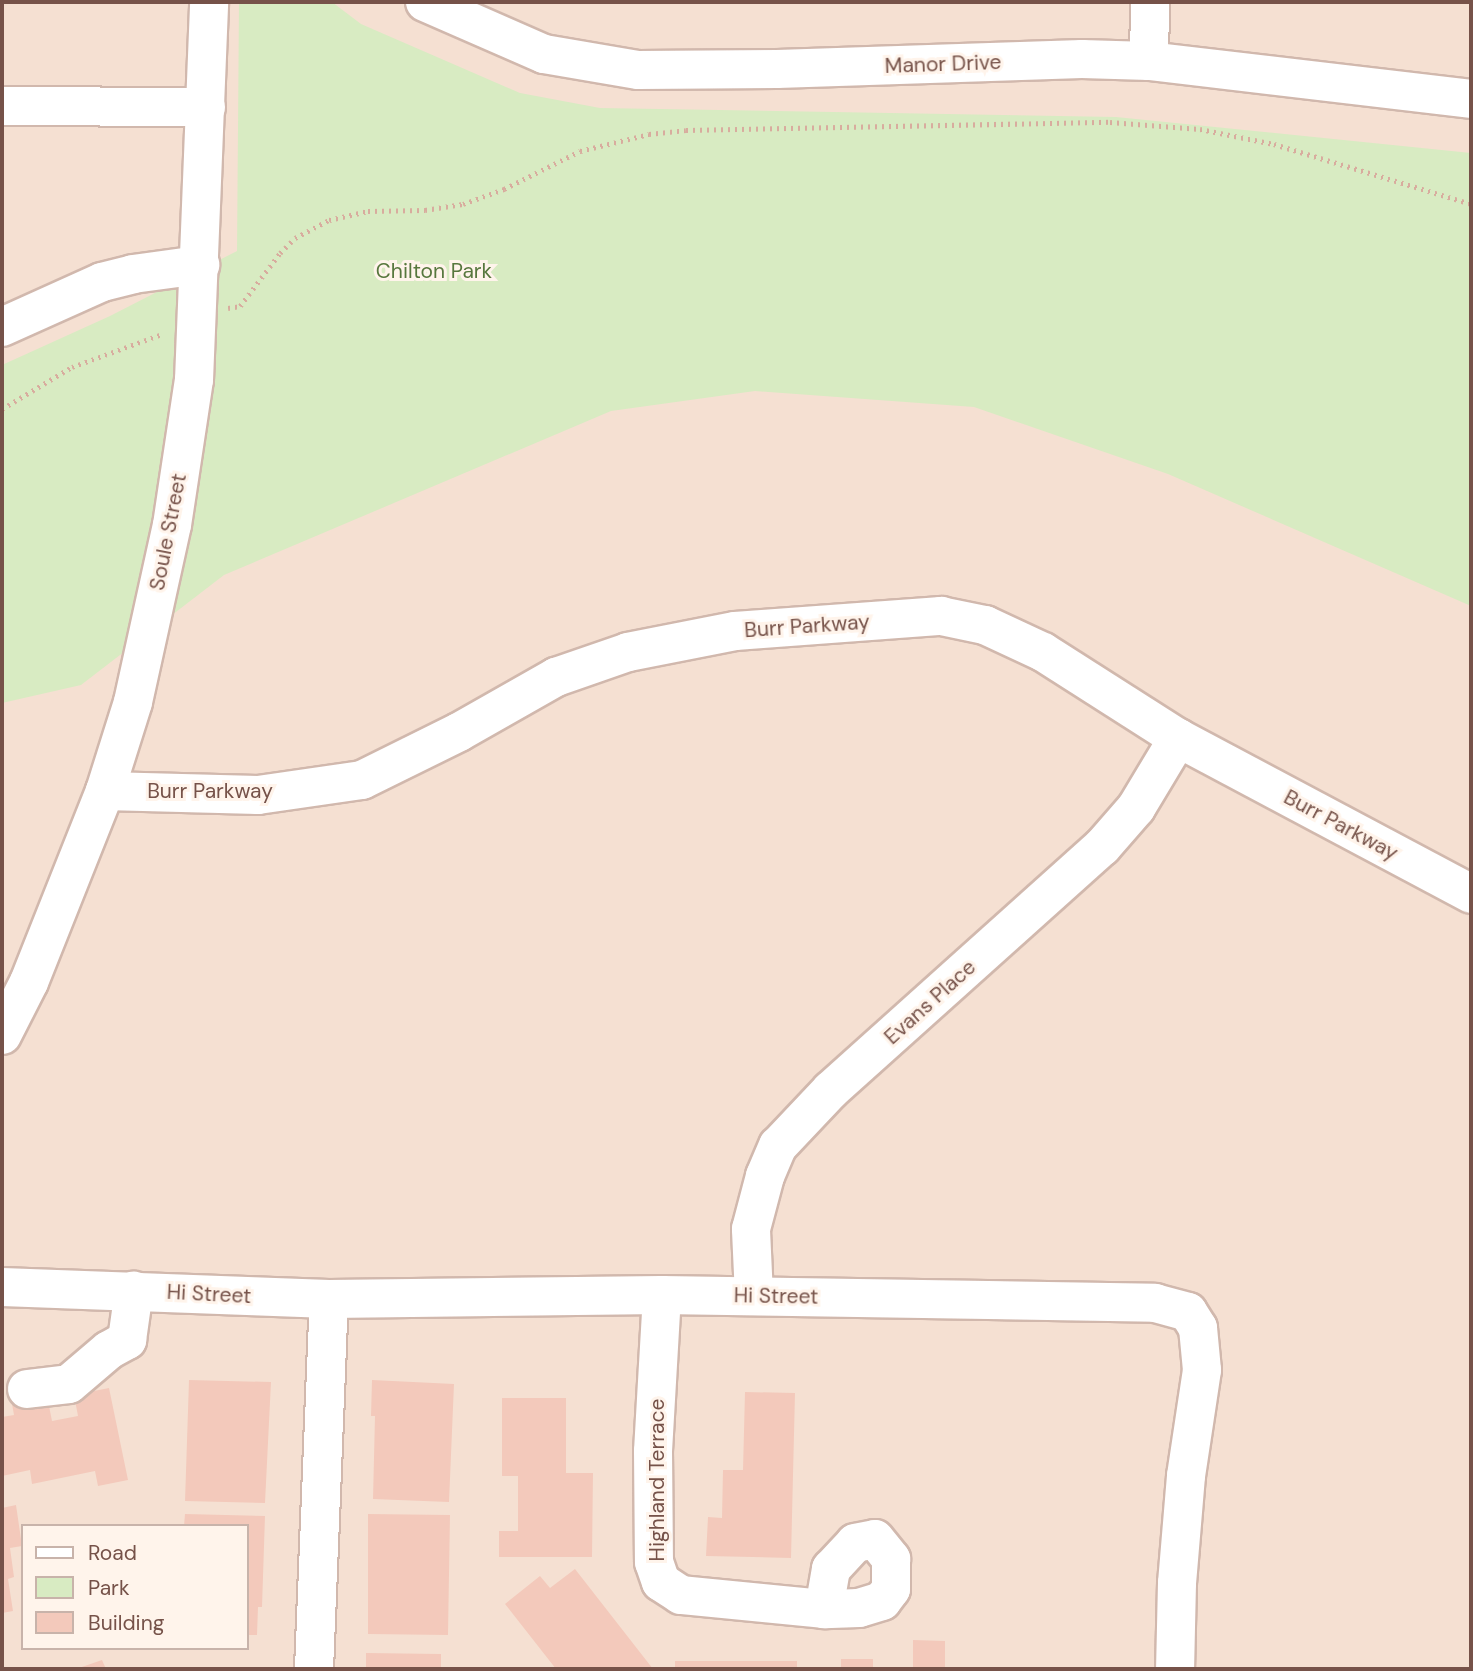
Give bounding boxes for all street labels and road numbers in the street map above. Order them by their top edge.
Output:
street label: Manor Drive [884,49,1002,79]
street label: Soule Street [144,471,192,593]
street label: Burr Parkway [743,609,871,643]
street label: Burr Parkway [147,778,273,804]
street label: Burr Parkway [1280,784,1402,866]
street label: Evans Place [879,954,981,1050]
street label: Hi Street [166,1279,252,1309]
street label: Hi Street [734,1283,818,1309]
street label: Highland Terrace [644,1399,670,1561]

